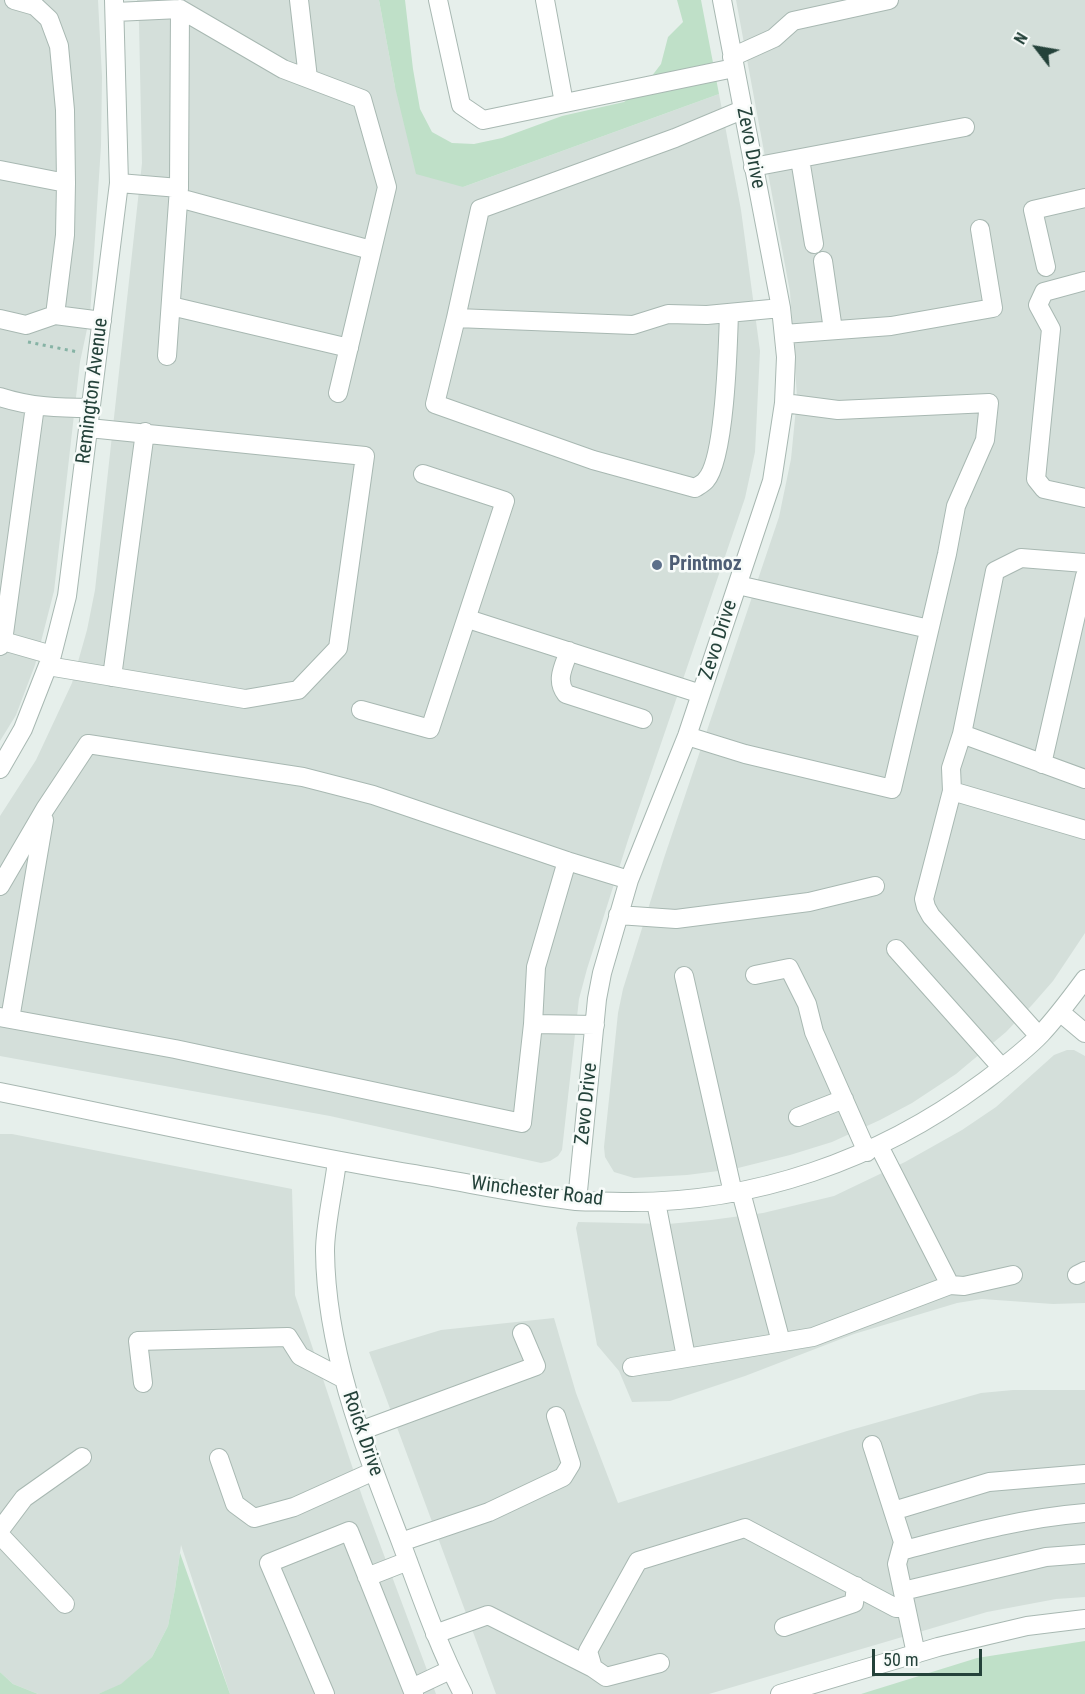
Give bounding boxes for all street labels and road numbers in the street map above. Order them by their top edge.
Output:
street label: Zevo Drive [730,105,770,191]
street label: Remington Avenue [72,317,114,465]
street label: Zevo Drive [695,597,743,683]
street label: Zevo Drive [571,1062,603,1146]
street label: Winchester Road [470,1172,604,1212]
street label: Roick Drive [336,1388,388,1480]

